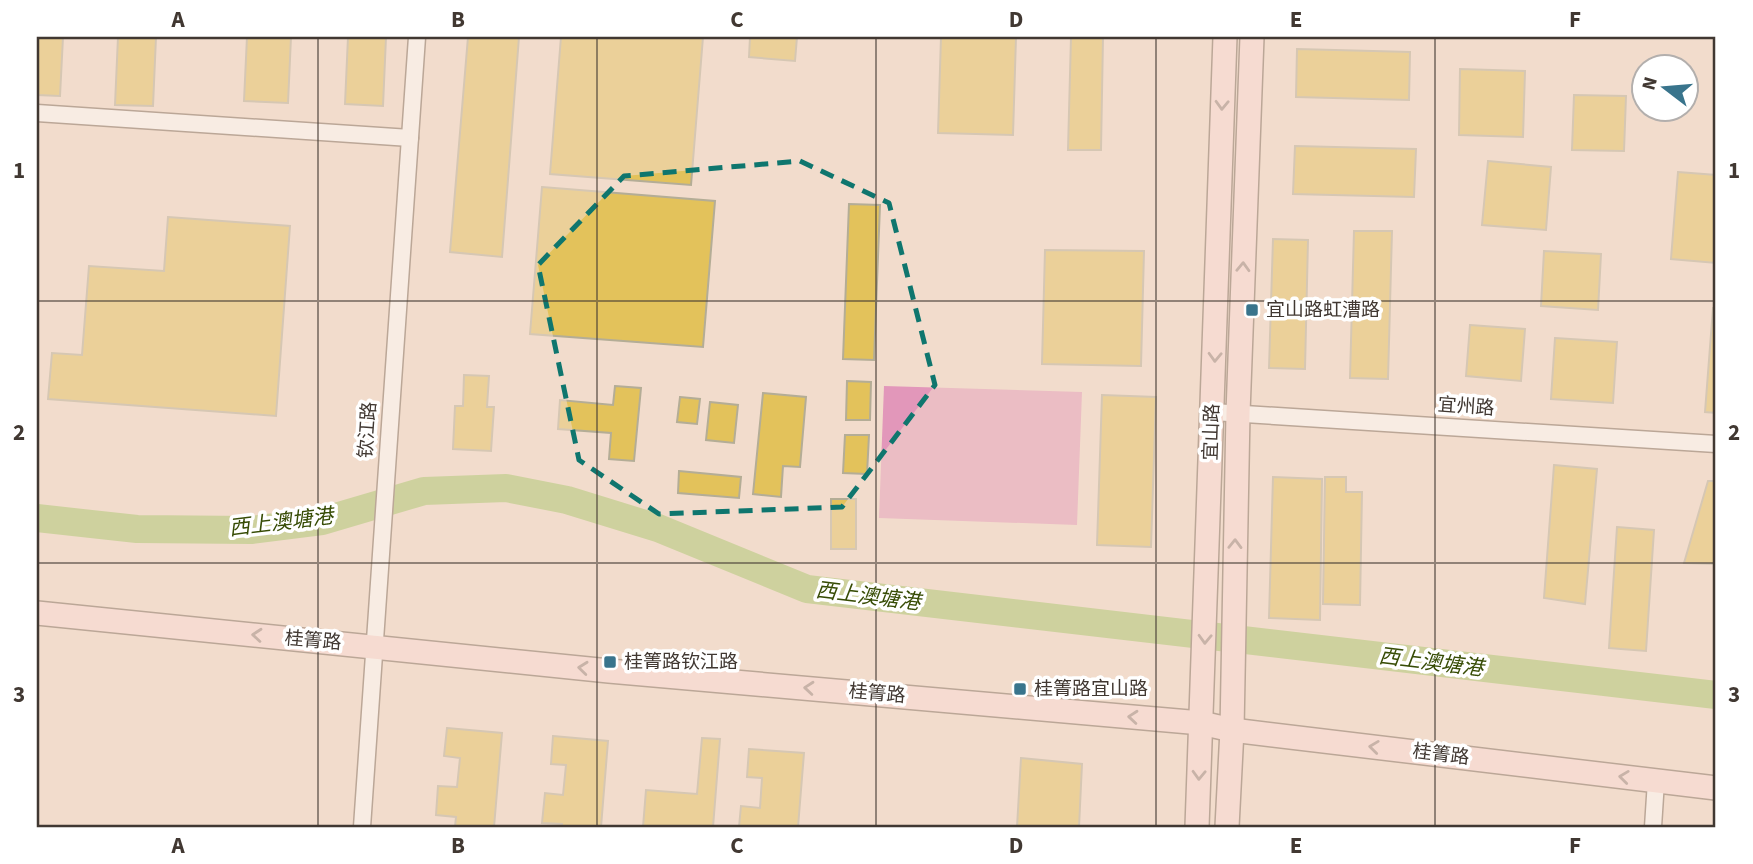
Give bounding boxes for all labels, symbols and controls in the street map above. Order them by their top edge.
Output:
text: A [170,3,185,36]
text: B [451,3,465,36]
text: C [730,3,744,36]
text: D [1009,3,1023,36]
text: E [1290,3,1302,36]
text: F [1569,3,1581,36]
north arrow [1630,52,1700,122]
text: N [1635,74,1665,94]
one-way arrow [1215,100,1230,111]
text: 1 [13,154,25,187]
text: 1 [1728,154,1740,187]
one-way arrow [1236,262,1251,273]
place label: 宜山路虹漕路 [1266,297,1380,324]
marker: 宜山路虹漕路 [1244,302,1260,318]
one-way arrow [1207,352,1222,363]
street label: 宜州路 [1437,392,1495,422]
street label: 钦江路 [353,401,383,459]
street label: 宜山路 [1198,403,1226,461]
text: 2 [13,416,25,449]
text: 2 [1728,416,1740,449]
water label: 西上澳塘港 [227,500,338,543]
one-way arrow [1228,538,1243,549]
water label: 西上澳塘港 [814,575,925,618]
street label: 桂箐路 [283,625,343,657]
one-way arrow [251,628,263,643]
one-way arrow [1197,634,1212,645]
water label: 西上澳塘港 [1377,641,1488,684]
place label: 桂箐路钦江路 [624,649,738,676]
marker: 桂箐路钦江路 [602,654,618,670]
one-way arrow [577,661,588,676]
place label: 桂箐路宜山路 [1034,676,1148,703]
text: 3 [13,678,25,711]
street label: 桂箐路 [847,678,907,710]
text: 3 [1728,678,1740,711]
one-way arrow [803,681,814,696]
marker: 桂箐路宜山路 [1012,681,1028,697]
one-way arrow [1128,710,1139,725]
street label: 桂箐路 [1411,738,1471,772]
one-way arrow [1368,740,1380,755]
one-way arrow [1192,770,1207,781]
one-way arrow [1618,770,1630,785]
text: A [170,829,185,862]
text: B [451,829,465,862]
text: C [730,829,744,862]
text: D [1009,829,1023,862]
text: E [1290,829,1302,862]
text: F [1569,829,1581,862]

